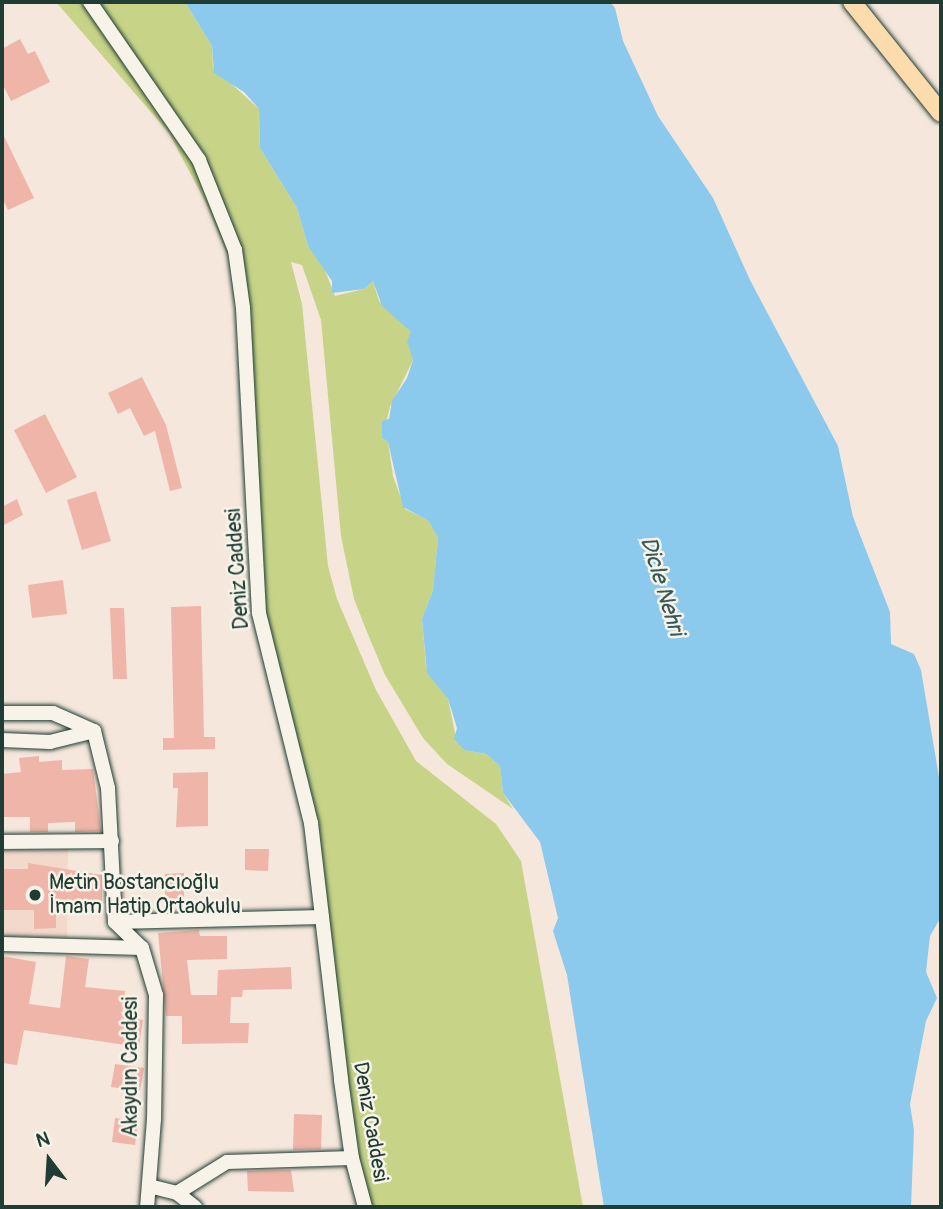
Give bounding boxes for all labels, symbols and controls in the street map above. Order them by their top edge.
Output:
street label: Deniz Caddesi [221,508,255,630]
water label: Dicle Nehri [634,533,690,639]
place label: Metin Bostancıoğlu İmam Hatip Ortaokulu [49,870,241,920]
marker: Metin Bostancıoğlu İmam Hatip Ortaokulu [27,887,43,903]
street label: Akaydın Caddesi [118,997,144,1137]
street label: Deniz Caddesi [347,1060,393,1184]
north arrow [14,1125,84,1195]
text: N [33,1127,53,1153]

